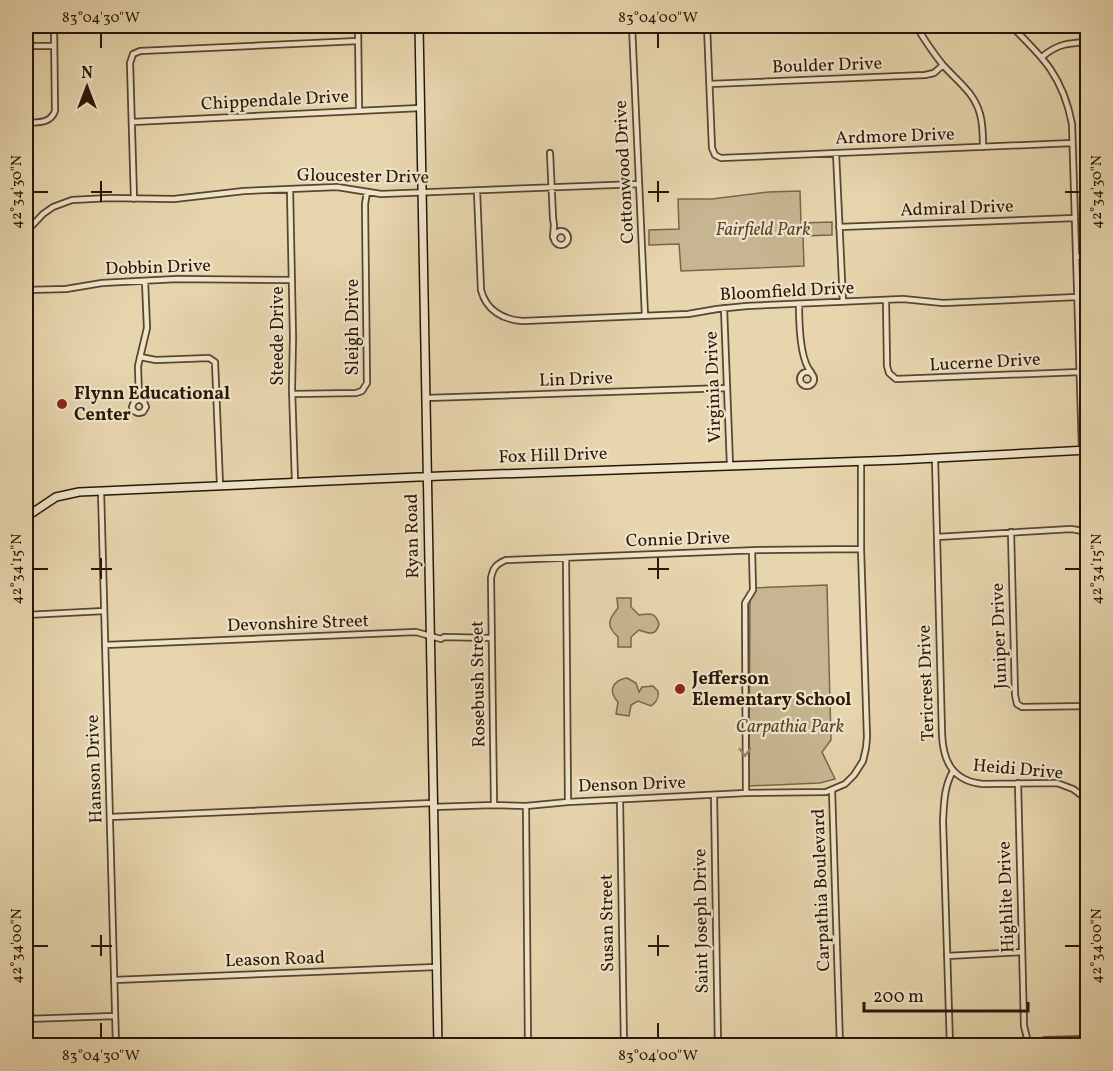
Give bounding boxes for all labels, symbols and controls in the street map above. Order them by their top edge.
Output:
text: 83°04'30"W [62,8,140,29]
text: 83°04'00"W [618,8,698,29]
street label: Boulder Drive [772,52,882,80]
north arrow [57,57,117,117]
text: N [81,63,93,85]
street label: Chippendale Drive [200,85,350,117]
street label: Cottonwood Drive [609,100,641,244]
street label: Ardmore Drive [835,122,955,152]
text: 42°34'30"N [7,155,28,229]
text: 42°34'30"N [1087,155,1108,229]
street label: Gloucester Drive [297,163,429,191]
street label: Admiral Drive [900,195,1014,223]
park label: Fairfield Park [715,218,811,243]
street label: Dobbin Drive [105,254,211,282]
street label: Bloomfield Drive [719,276,855,308]
street label: Sleigh Drive [341,279,366,375]
street label: Steede Drive [266,286,291,386]
street label: Virginia Drive [700,331,728,443]
street label: Lucerne Drive [929,348,1041,378]
street label: Lin Drive [539,366,613,394]
place label: Flynn Educational Center [74,382,230,428]
marker: Flynn Educational Center [55,397,69,411]
street label: Fox Hill Drive [498,442,608,470]
street label: Ryan Road [400,493,426,579]
street label: Connie Drive [625,526,731,554]
text: 42°34'15"N [7,534,28,604]
text: 42°34'15"N [1087,534,1108,604]
street label: Juniper Drive [986,583,1014,689]
street label: Devonshire Street [227,609,369,639]
street label: Rosebush Street [465,620,493,748]
street label: Tericrest Drive [912,624,942,742]
place label: Jefferson Elementary School [691,667,852,713]
marker: Jefferson Elementary School [673,682,687,696]
street label: Hanson Drive [81,714,109,824]
park label: Carpathia Park [736,715,844,740]
one-way arrow [739,747,751,756]
street label: Heidi Drive [972,754,1064,786]
street label: Denson Drive [578,771,686,799]
street label: Carpathia Boulevard [807,808,837,972]
street label: Highlite Drive [993,841,1021,953]
street label: Saint Joseph Drive [688,848,716,994]
street label: Susan Street [595,874,621,972]
text: 42°34'00"N [7,908,28,984]
text: 42°34'00"N [1087,908,1108,984]
street label: Leason Road [225,946,325,974]
scale bar [864,975,1028,1013]
text: 200 m [873,985,924,1010]
text: 83°04'30"W [62,1046,140,1067]
text: 83°04'00"W [618,1046,698,1067]

